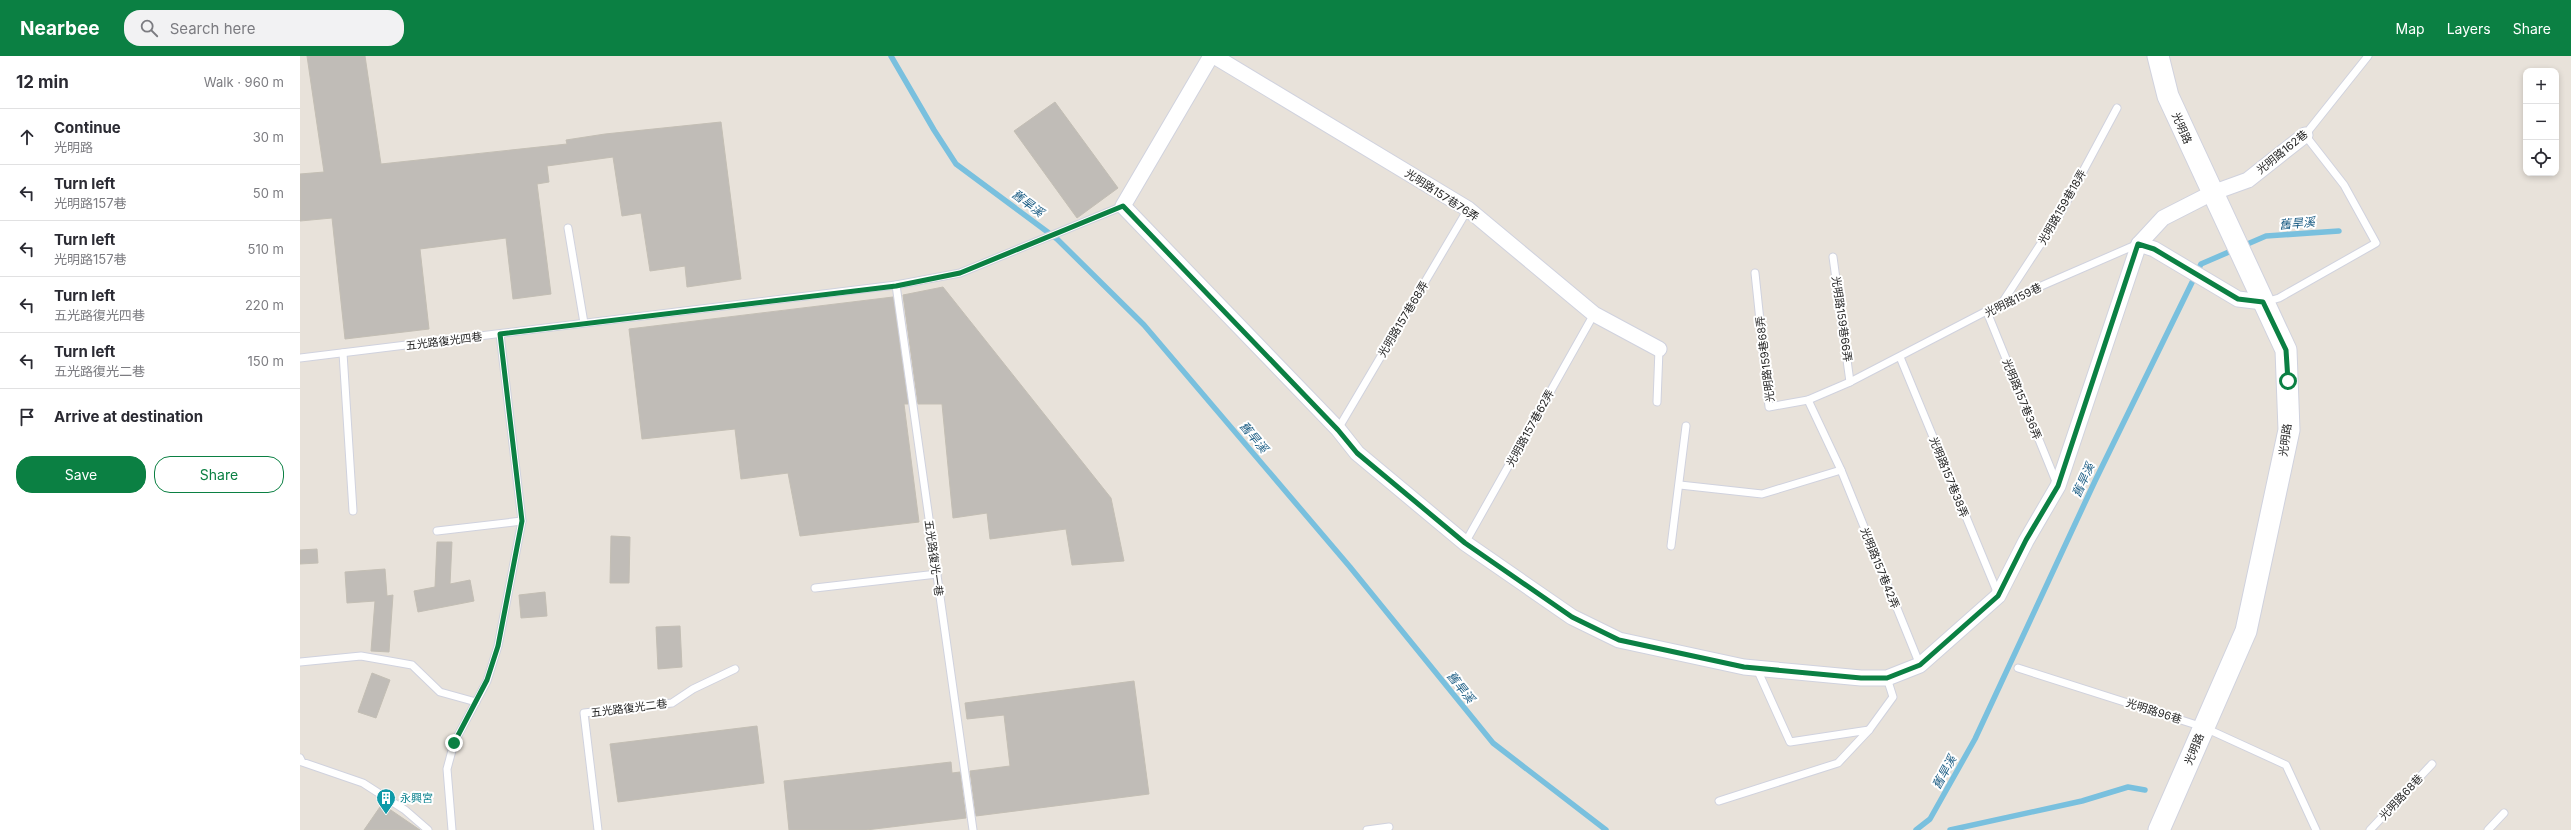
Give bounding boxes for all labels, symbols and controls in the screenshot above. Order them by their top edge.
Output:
search box [124,10,404,46]
text: Nearbee [20,17,100,40]
icon: search [138,17,160,39]
text: Search here [170,19,255,38]
text: Map [2396,20,2425,37]
text: Layers [2447,20,2491,37]
text: Share [2513,20,2551,37]
map controls [2523,68,2559,176]
button: + [2523,68,2559,104]
text: 12 min [16,72,69,92]
text: Walk · 960 m [204,74,284,90]
button: − [2523,104,2559,140]
street label: 光明路 [2169,110,2195,146]
text: Continue [54,118,121,137]
icon: ahead [16,126,38,148]
street label: 光明路162巷 [2253,127,2311,177]
text: 30 m [253,129,284,145]
text: 光明路 [54,139,93,155]
button: locate [2523,140,2559,176]
street label: 光明路157巷76弄 [1402,166,1482,224]
street label: 光明路159巷18弄 [2035,167,2089,247]
text: Turn left [54,174,115,193]
icon: left [16,182,38,204]
text: 50 m [253,185,284,201]
water label: 舊旱溪 [1009,186,1048,221]
text: 光明路157巷 [54,195,127,211]
water label: 舊旱溪 [2278,214,2318,232]
text: Turn left [54,230,115,249]
icon: left [16,238,38,260]
text: 510 m [248,241,284,257]
text: 光明路157巷 [54,251,127,267]
street label: 光明路159巷66弄 [1829,275,1855,363]
street label: 光明路157巷68弄 [1375,279,1431,359]
street label: 光明路159巷 [1982,280,2044,320]
text: Turn left [54,286,115,305]
icon: left [16,294,38,316]
text: 220 m [245,297,284,313]
text: 五光路復光四巷 [54,307,145,323]
street label: 光明路159巷68弄 [1753,315,1777,403]
street label: 五光路復光四巷 [405,329,483,353]
text: Turn left [54,342,115,361]
icon: left [16,350,38,372]
text: 150 m [248,353,284,369]
street label: 光明路157巷36弄 [1999,357,2045,441]
text: 五光路復光二巷 [54,363,145,379]
route start [2279,372,2297,390]
street label: 光明路157巷62弄 [1503,387,1557,469]
icon: arrive [16,406,38,428]
text: Arrive at destination [54,407,203,426]
water label: 舊旱溪 [1237,418,1273,457]
street label: 光明路 [2276,423,2294,457]
street label: 光明路157巷38弄 [1926,435,1972,519]
button: Save [16,456,146,493]
button: Share [154,456,284,493]
water label: 舊旱溪 [2069,459,2098,499]
street label: 五光路復光一巷 [922,519,946,597]
street label: 光明路157巷42弄 [1857,525,1903,611]
water label: 舊旱溪 [1444,668,1479,707]
street label: 光明路96巷 [2124,695,2184,727]
street label: 五光路復光二巷 [590,696,668,720]
street label: 光明路 [2181,731,2207,767]
route end [445,734,463,752]
water label: 舊旱溪 [1929,751,1960,791]
street label: 光明路68巷 [2376,771,2426,823]
building icon: 永興宮 [375,787,397,815]
place label: 永興宮 [400,791,433,805]

